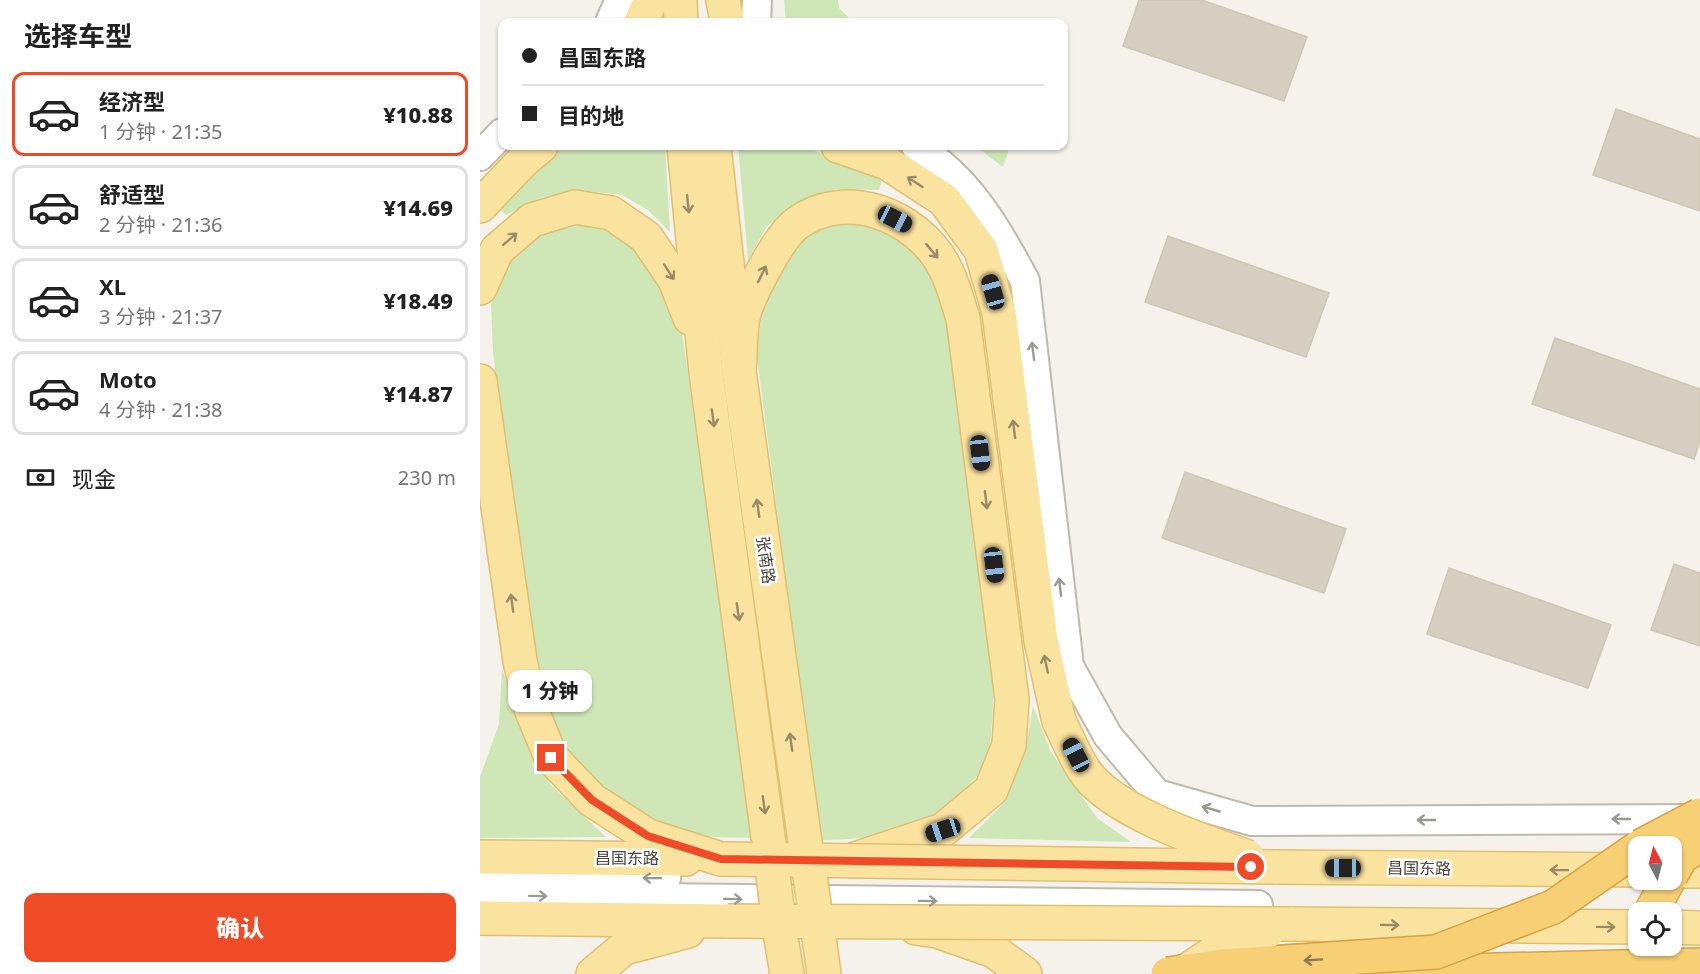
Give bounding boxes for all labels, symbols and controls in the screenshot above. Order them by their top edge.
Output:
text: 选择车型 [24,17,132,54]
text: 昌国东路 [558,42,646,72]
text: 经济型 [99,86,165,116]
icon: car [27,87,81,141]
text: ¥10.88 [383,99,453,129]
text: 目的地 [558,100,624,130]
text: 1 分钟 · 21:35 [99,118,223,145]
one-way arrow [907,176,924,188]
text: 舒适型 [99,179,165,209]
icon: car [27,180,81,234]
text: ¥14.69 [383,192,453,222]
one-way arrow [683,193,694,213]
car [875,203,915,235]
text: 2 分钟 · 21:36 [99,211,223,238]
one-way arrow [502,232,517,246]
one-way arrow [926,243,939,259]
one-way arrow [663,263,675,280]
one-way arrow [756,266,768,284]
text: XL [99,271,126,301]
car [979,272,1007,312]
icon: car [27,273,81,327]
text: ¥18.49 [383,285,453,315]
text: 3 分钟 · 21:37 [99,303,223,330]
one-way arrow [1027,342,1038,362]
text: Moto [99,364,157,394]
icon: car [27,366,81,420]
text: ¥14.87 [383,378,453,408]
text: 4 分钟 · 21:38 [99,396,223,423]
one-way arrow [707,408,718,428]
one-way arrow [1008,420,1019,440]
car [969,434,991,472]
icon: cash [24,461,57,494]
text: 现金 [72,463,116,493]
text: 230 m [398,464,456,491]
one-way arrow [981,490,992,509]
one-way arrow [753,498,764,518]
street label: 张南路 [752,535,780,585]
car [983,546,1005,584]
one-way arrow [1054,578,1065,597]
one-way arrow [506,594,517,614]
one-way arrow [733,601,744,621]
one-way arrow [1040,655,1052,674]
callout: 1 分钟 [509,671,593,713]
text: 1 分钟 [522,677,578,704]
one-way arrow [786,733,797,753]
car [1060,735,1092,775]
route end [537,744,564,771]
one-way arrow [759,795,770,814]
one-way arrow [1202,803,1221,815]
one-way arrow [1611,813,1631,825]
one-way arrow [1416,814,1436,826]
car [923,816,963,844]
north arrow [1628,836,1682,890]
map controls [1628,836,1682,956]
street label: 昌国东路 [595,847,659,869]
route start [1237,853,1264,880]
street label: 昌国东路 [1387,856,1451,880]
car [1325,859,1361,877]
one-way arrow [1549,864,1569,875]
one-way arrow [642,872,662,884]
one-way arrow [528,891,548,902]
button: 确认 [24,893,456,962]
one-way arrow [723,893,743,905]
one-way arrow [918,895,938,907]
button: locate [1628,902,1682,956]
one-way arrow [1380,919,1400,931]
one-way arrow [1596,921,1616,933]
one-way arrow [1303,955,1323,966]

